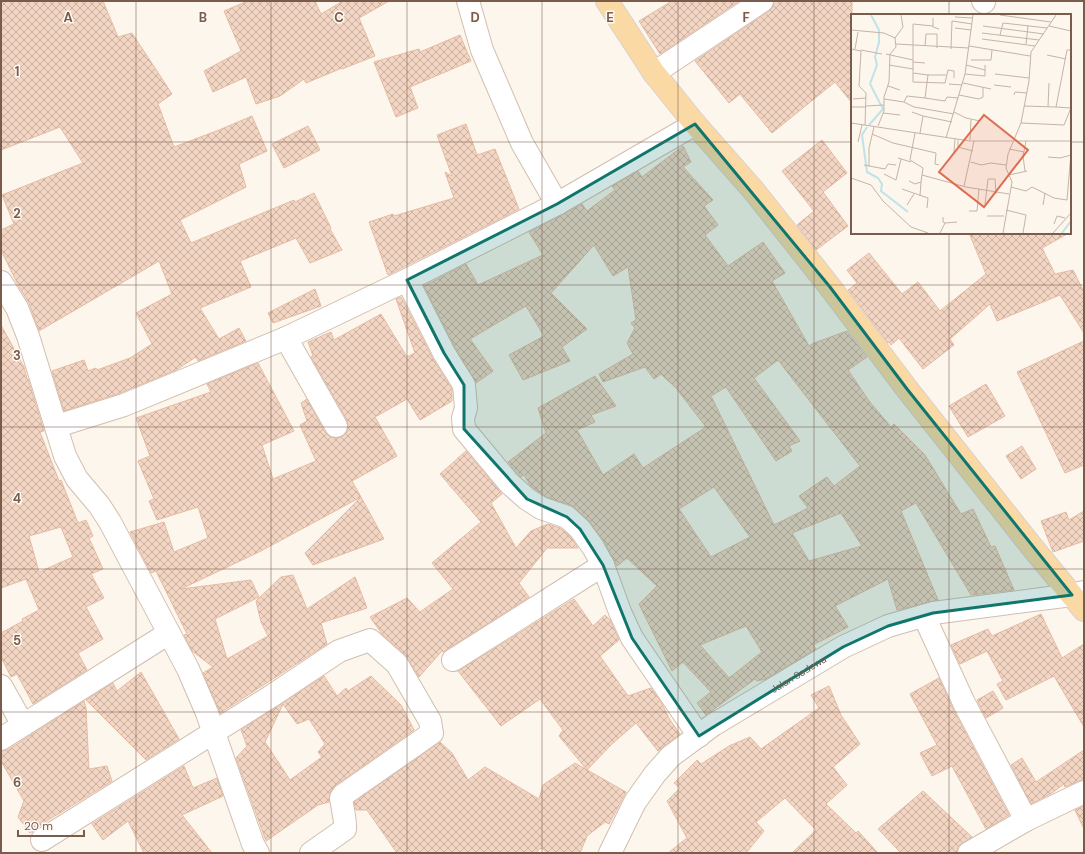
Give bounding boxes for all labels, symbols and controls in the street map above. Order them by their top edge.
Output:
text: A [63,9,73,26]
text: B [199,9,207,26]
text: C [334,9,344,26]
text: D [470,9,480,26]
text: E [606,9,614,26]
text: F [742,9,750,26]
inset map [851,14,1071,234]
text: 1 [15,63,19,80]
text: 2 [13,205,21,222]
text: 3 [13,347,21,364]
text: 4 [13,490,21,507]
text: 5 [13,632,21,649]
street label: Jalan Sadewa [768,652,828,695]
text: 6 [13,774,21,791]
scale bar [18,812,84,838]
text: 20 m [24,818,53,834]

